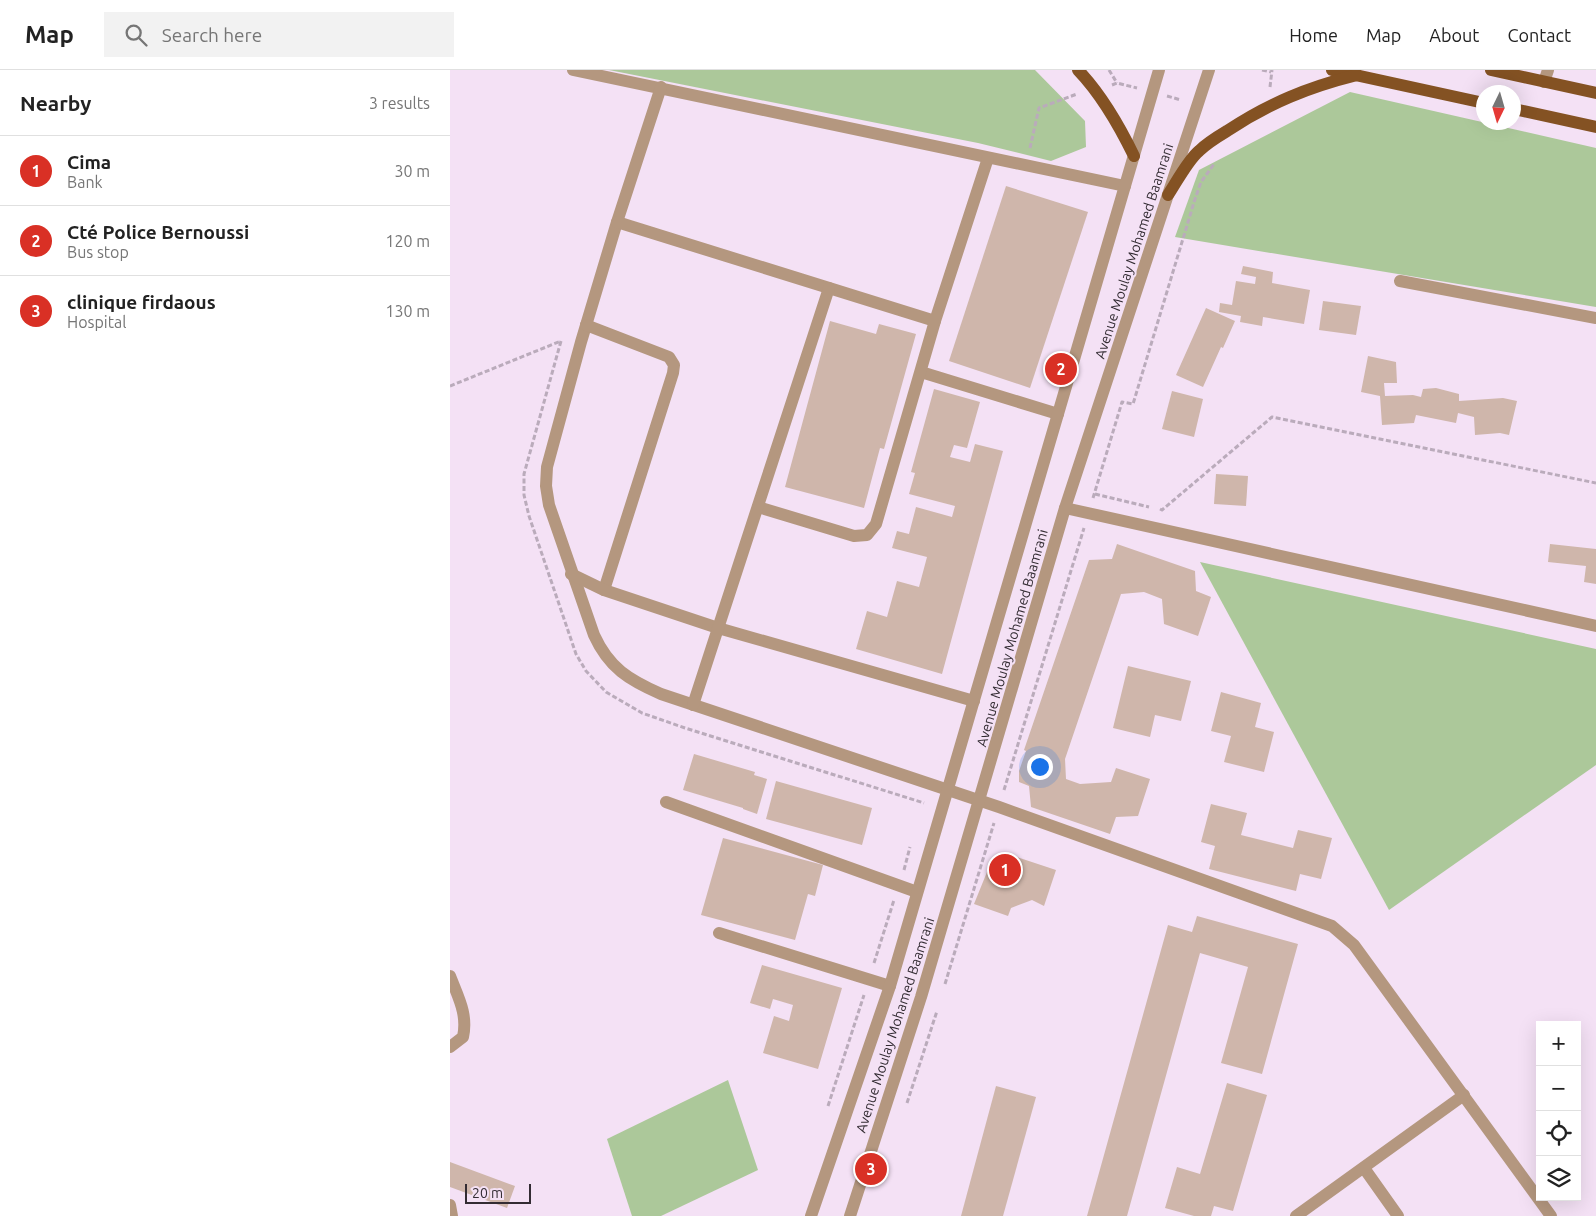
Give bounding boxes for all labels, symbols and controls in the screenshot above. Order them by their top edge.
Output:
search box [104,12,454,57]
text: Map [25,21,74,48]
icon: search [122,21,150,49]
text: Search here [162,24,262,46]
text: Home [1289,25,1338,45]
text: Map [1366,25,1401,45]
text: About [1429,25,1479,45]
text: Contact [1507,25,1571,45]
north arrow [1476,85,1521,130]
text: Nearby [20,91,91,115]
text: 3 results [369,94,430,112]
street label: Avenue Moulay Mohamed Baamrani [1092,141,1176,361]
text: Cima [67,151,111,173]
text: 1 [31,162,41,180]
text: 30 m [394,162,430,180]
text: Bank [67,173,103,191]
text: Cté Police Bernoussi [67,221,249,243]
text: 2 [31,232,41,250]
text: 120 m [385,232,430,250]
text: Bus stop [67,243,129,261]
text: clinique firdaous [67,291,216,313]
text: 3 [31,302,41,320]
text: 130 m [385,302,430,320]
text: Hospital [67,313,126,331]
pin: 2 [1045,350,1077,388]
street label: Avenue Moulay Mohamed Baamrani [973,527,1051,749]
your location [1027,754,1053,780]
pin: 1 [989,851,1021,889]
street label: Avenue Moulay Mohamed Baamrani [853,915,937,1135]
map controls [1536,1021,1581,1201]
button: + [1536,1021,1581,1066]
button: − [1536,1066,1581,1111]
button: locate [1536,1111,1581,1156]
pin: 3 [855,1150,887,1188]
button: layers [1536,1156,1581,1201]
scale bar [465,1181,531,1204]
text: 20 m [472,1185,503,1201]

